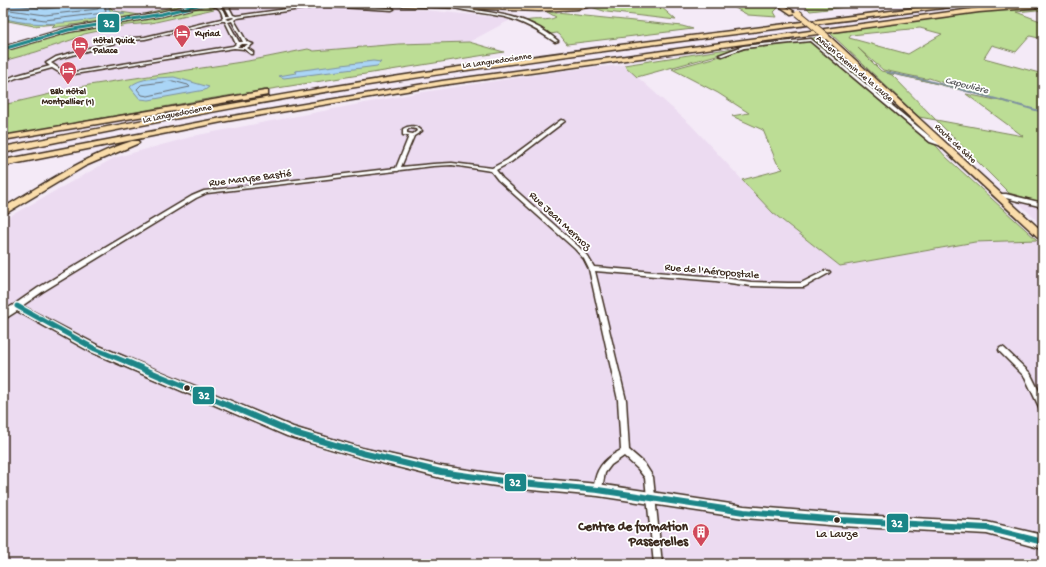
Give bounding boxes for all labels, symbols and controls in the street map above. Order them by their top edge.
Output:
line badge: 32 [97,13,120,33]
text: 32 [102,19,115,31]
hotel icon: Kyriad [172,23,192,48]
place label: Kyriad [194,29,222,40]
street label: Ancien Chemin de la Lauze [813,34,895,105]
hotel icon: Hôtel Quick Palace [70,35,90,60]
place label: Hôtel Quick Palace [92,36,136,57]
street label: La Languedocienne [462,51,533,72]
hotel icon: B&b Hôtel Montpellier (1) [58,60,78,85]
water label: Capoulière [944,75,990,97]
place label: B&b Hôtel Montpellier (1) [42,87,95,108]
street label: La Languedocienne [142,102,213,127]
street label: Route de Sète [932,122,978,167]
street label: Rue Maryse Bastié [208,168,292,190]
street label: Rue Jean Mermoz [526,190,594,254]
street label: Rue de l'Aéropostale [664,262,760,282]
unlabelled marker [182,383,192,393]
line badge: 32 [192,386,215,405]
text: 32 [197,391,210,403]
line badge: 32 [504,473,527,492]
text: 32 [508,478,521,490]
line badge: 32 [886,513,909,533]
marker: La Lauze [832,515,842,525]
place label: Centre de formation Passerelles [577,519,689,550]
text: 32 [890,519,903,531]
building icon: Centre de formation Passerelles [691,522,711,547]
place label: La Lauze [816,528,859,542]

